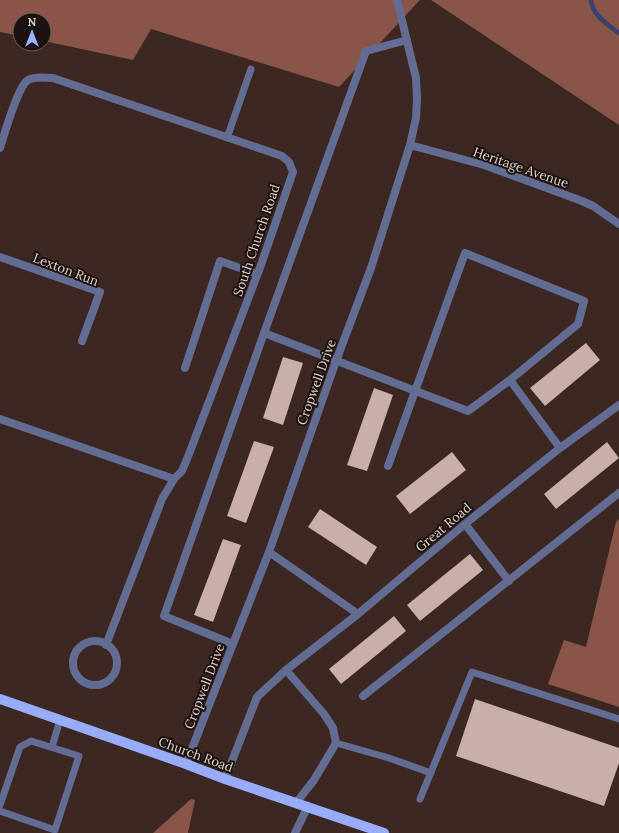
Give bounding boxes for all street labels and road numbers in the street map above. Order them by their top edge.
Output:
street label: Heritage Avenue [471,143,571,192]
street label: South Church Road [229,182,284,298]
street label: Lexton Run [30,249,101,290]
street label: Cropwell Drive [293,337,340,427]
street label: Great Road [412,499,475,556]
street label: Cropwell Drive [180,641,229,731]
street label: Church Road [156,733,236,776]

